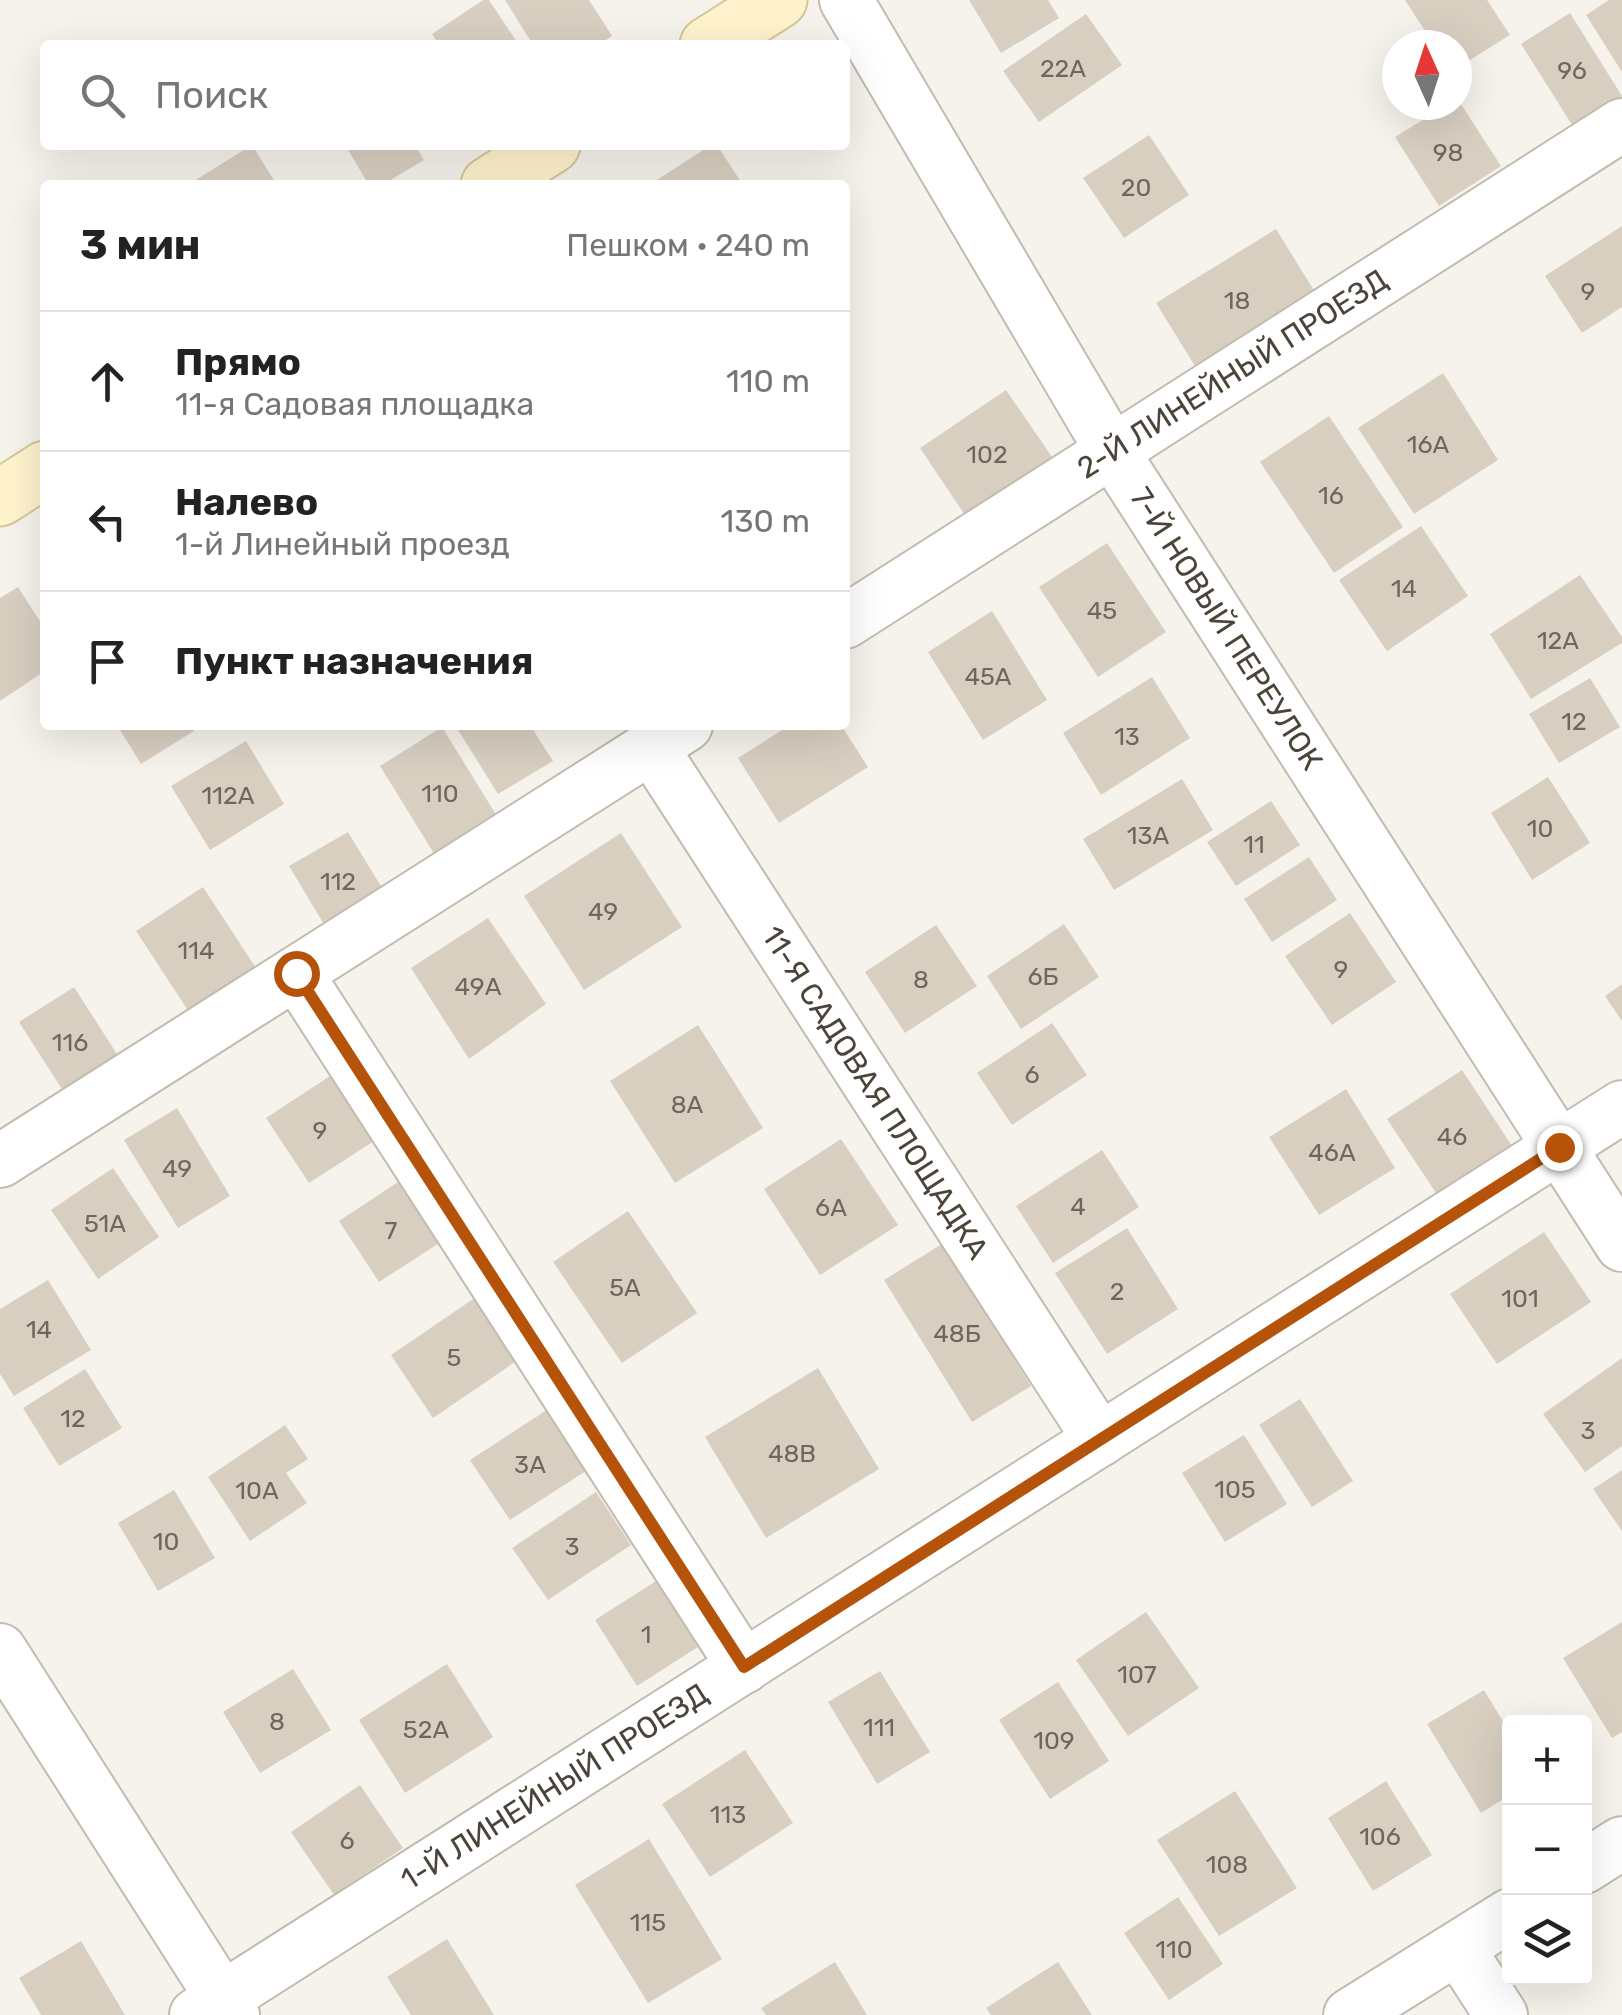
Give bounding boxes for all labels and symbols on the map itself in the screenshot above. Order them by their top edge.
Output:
north arrow [1382,30,1472,120]
house number: 22А [1040,54,1086,83]
house number: 96 [1557,56,1587,85]
house number: 98 [1433,138,1463,167]
house number: 20 [1121,173,1151,202]
street label: 2-Й ЛИНЕЙНЫЙ ПРОЕЗД [1071,262,1394,487]
house number: 9 [1581,277,1595,306]
house number: 18 [1224,286,1250,315]
house number: 16А [1407,430,1450,459]
house number: 102 [966,440,1008,469]
street label: 7-Й НОВЫЙ ПЕРЕУЛОК [1122,481,1330,777]
house number: 16 [1318,481,1344,510]
house number: 14 [1391,574,1417,603]
house number: 45 [1087,596,1117,625]
house number: 12А [1537,626,1579,655]
house number: 45А [964,662,1012,691]
house number: 12 [1561,707,1587,736]
house number: 13 [1114,722,1140,751]
house number: 110 [421,779,459,808]
house number: 112А [202,781,255,810]
house number: 10 [1527,814,1553,843]
house number: 13А [1127,821,1169,850]
house number: 11 [1243,830,1265,859]
house number: 112 [320,867,356,896]
house number: 49 [588,897,618,926]
street label: 11-Я САДОВАЯ ПЛОЩАДКА [754,920,996,1266]
house number: 114 [178,936,214,965]
route start [274,951,320,997]
house number: 9 [1334,955,1348,984]
house number: 6Б [1027,962,1059,991]
house number: 8 [913,965,929,994]
house number: 49А [455,972,502,1001]
house number: 116 [52,1028,88,1057]
house number: 6 [1024,1060,1040,1089]
house number: 8А [671,1090,704,1119]
house number: 9 [313,1116,327,1145]
house number: 46 [1437,1122,1467,1151]
route end [1537,1125,1583,1171]
house number: 46А [1308,1138,1356,1167]
house number: 49 [162,1154,192,1183]
house number: 4 [1070,1192,1086,1221]
house number: 6А [815,1193,847,1222]
house number: 51А [84,1209,126,1238]
house number: 7 [385,1216,398,1245]
house number: 5А [609,1273,641,1302]
house number: 2 [1110,1277,1124,1306]
house number: 101 [1501,1284,1539,1313]
house number: 14 [26,1315,52,1344]
house number: 48Б [933,1319,981,1348]
house number: 5 [447,1343,461,1372]
house number: 12 [60,1404,86,1433]
house number: 3 [1580,1416,1596,1445]
house number: 48В [768,1439,816,1468]
house number: 3А [514,1450,546,1479]
house number: 105 [1214,1475,1256,1504]
house number: 10А [235,1476,279,1505]
house number: 10 [153,1527,179,1556]
house number: 3 [564,1532,580,1561]
house number: 1 [641,1620,651,1649]
house number: 107 [1117,1660,1157,1689]
street label: 1-Й ЛИНЕЙНЫЙ ПРОЕЗД [394,1676,715,1898]
house number: 8 [269,1707,285,1736]
house number: 111 [863,1713,895,1742]
house number: 52А [403,1715,449,1744]
house number: 109 [1033,1726,1075,1755]
house number: 113 [710,1800,746,1829]
house number: 106 [1359,1822,1401,1851]
house number: 6 [339,1826,355,1855]
house number: 108 [1206,1850,1248,1879]
house number: 115 [630,1908,666,1937]
house number: 110 [1155,1935,1193,1964]

